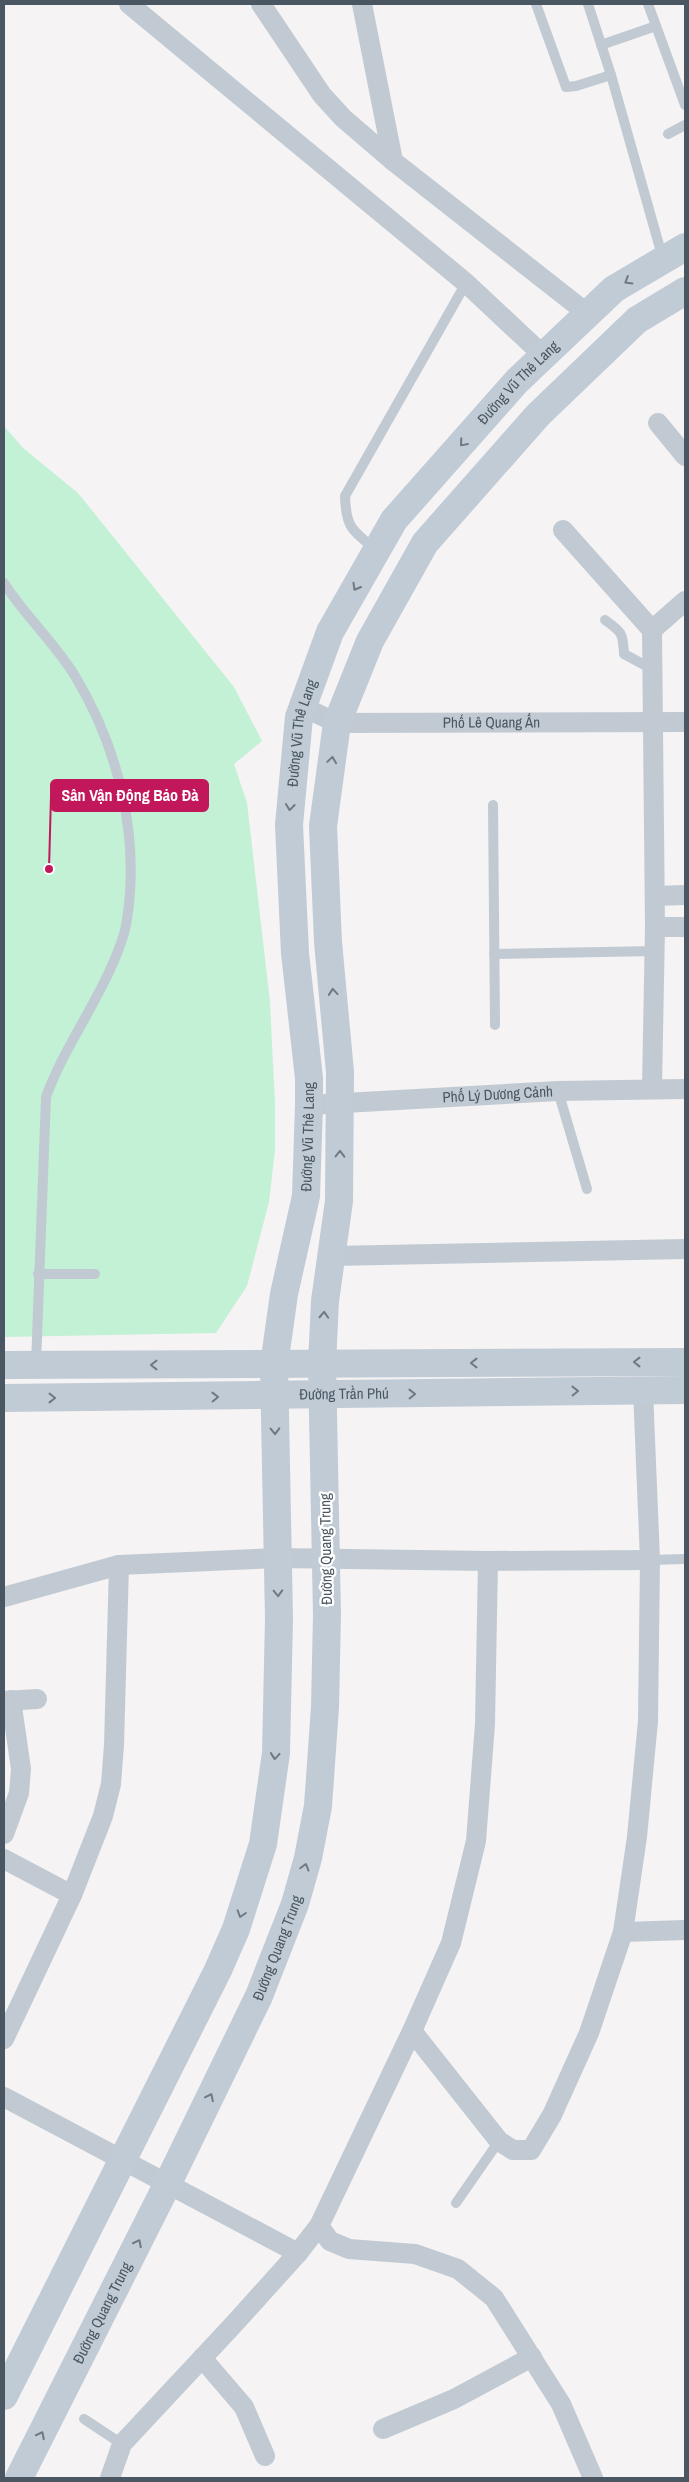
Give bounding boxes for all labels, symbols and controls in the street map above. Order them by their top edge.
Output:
one-way arrow [625,274,634,284]
street label: Đường Vũ Thê Lang [472,335,563,429]
one-way arrow [460,437,468,446]
one-way arrow [352,581,362,590]
street label: Đường Vũ Thê Lang [282,676,322,788]
street label: Phố Lê Quang Ấn [443,711,540,733]
one-way arrow [327,756,337,765]
callout: Sân Vận Động Bảo Đà [51,780,208,811]
text: Sân Vận Động Bảo Đà [61,784,199,806]
one-way arrow [285,803,296,811]
one-way arrow [328,988,339,996]
street label: Phố Lý Dương Cảnh [442,1080,553,1107]
street label: Đường Vũ Thê Lang [295,1082,319,1192]
one-way arrow [334,1150,345,1158]
one-way arrow [319,1311,330,1319]
one-way arrow [632,1357,640,1367]
one-way arrow [470,1358,478,1368]
one-way arrow [150,1360,158,1370]
street label: Đường Trần Phú [299,1382,389,1405]
one-way arrow [572,1386,579,1396]
one-way arrow [409,1389,417,1399]
one-way arrow [212,1392,219,1402]
one-way arrow [49,1393,57,1403]
one-way arrow [270,1428,280,1435]
street label: Đường Quang Trung [314,1493,337,1605]
one-way arrow [273,1590,284,1598]
one-way arrow [270,1752,281,1760]
one-way arrow [300,1863,310,1871]
street label: Đường Quang Trung [247,1893,307,2004]
one-way arrow [237,1909,247,1918]
one-way arrow [204,2094,214,2103]
one-way arrow [132,2239,142,2248]
street label: Đường Quang Trung [67,2258,137,2367]
one-way arrow [35,2431,45,2440]

